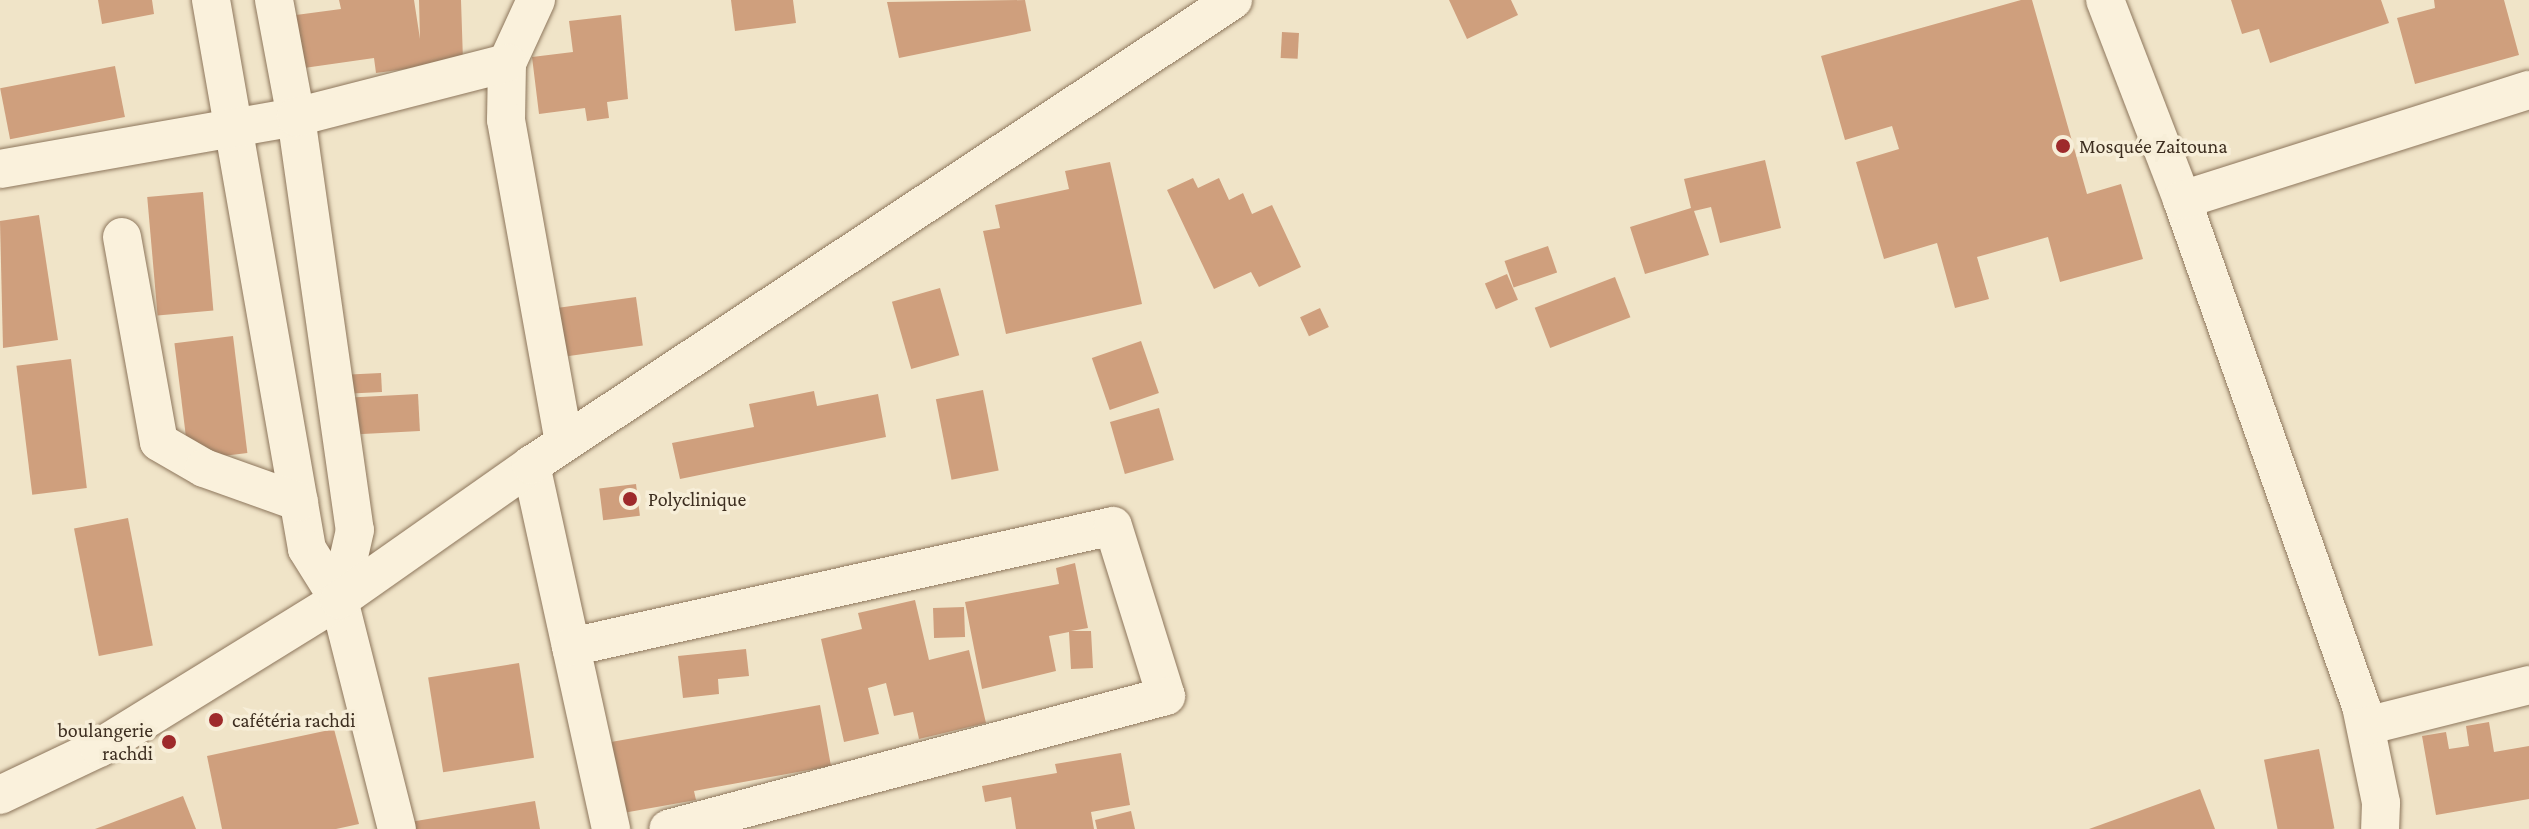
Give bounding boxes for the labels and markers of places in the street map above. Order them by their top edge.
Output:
place label: Mosquée Zaitouna [2079,134,2227,158]
marker: Mosquée Zaitouna [2054,137,2072,155]
place label: Polyclinique [648,487,746,511]
marker: Polyclinique [619,488,641,510]
place label: cafétéria rachdi [232,708,355,732]
marker: cafétéria rachdi [207,711,225,729]
place label: boulangerie rachdi [57,718,153,765]
marker: boulangerie rachdi [160,733,178,751]

